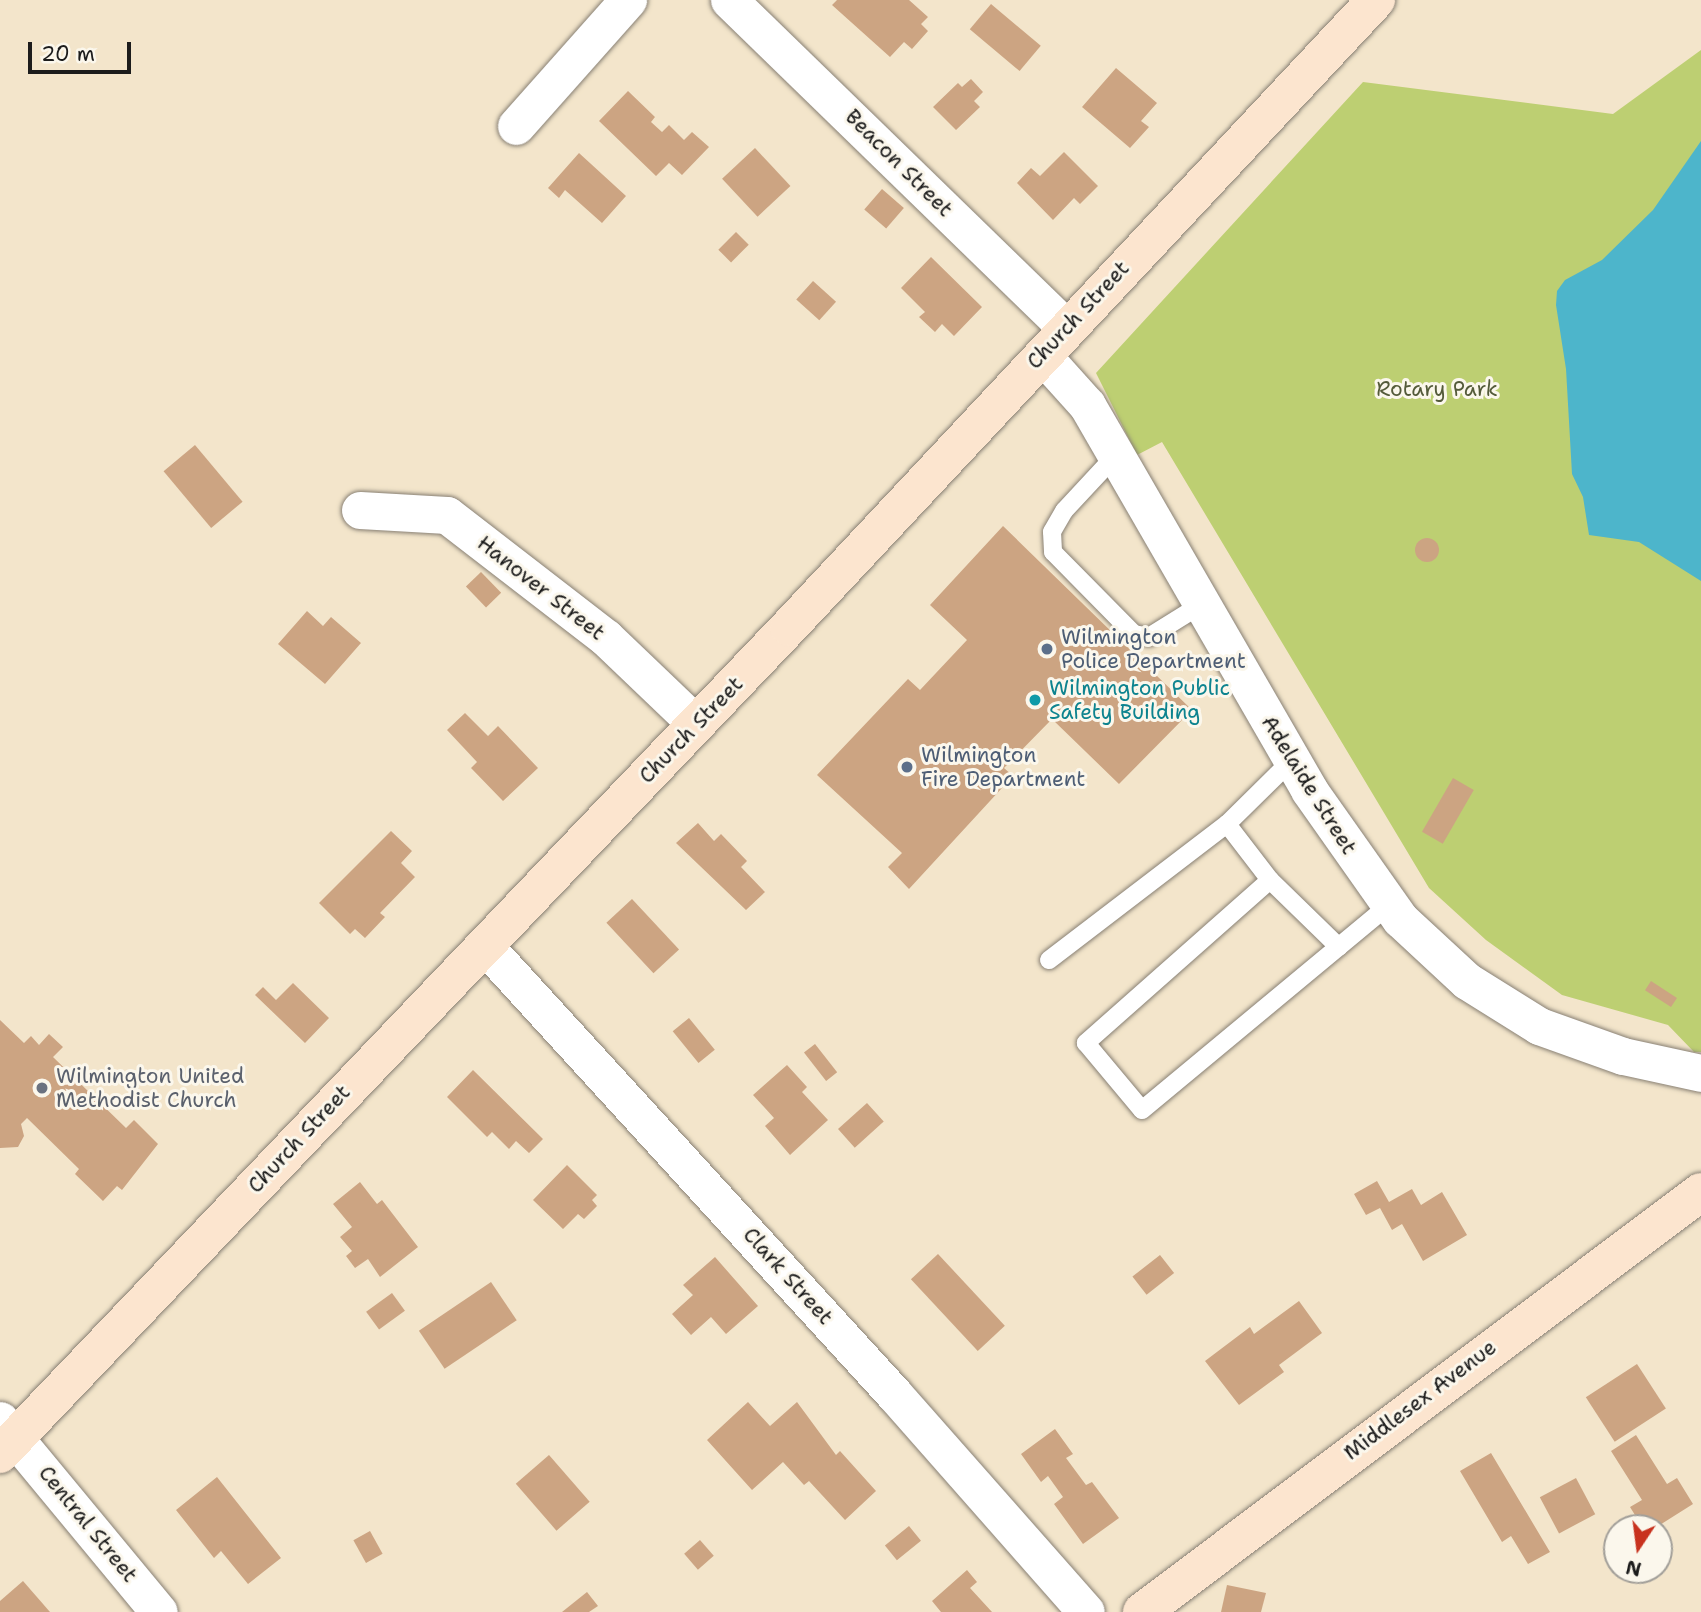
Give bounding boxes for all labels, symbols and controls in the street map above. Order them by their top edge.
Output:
scale bar [32,28,135,72]
text: 20 m [41,40,95,68]
street label: Beacon Street [840,104,958,222]
street label: Church Street [1022,256,1134,374]
park label: Rotary Park [1376,376,1498,402]
street label: Hanover Street [472,530,610,646]
place label: Wilmington Police Department [1061,624,1246,674]
marker: Wilmington Police Department [1039,641,1055,657]
street label: Church Street [634,671,748,789]
place label: Wilmington Public Safety Building [1049,675,1230,725]
marker: Wilmington Public Safety Building [1027,692,1043,708]
street label: Adelaide Street [1256,711,1362,859]
place label: Wilmington Fire Department [921,742,1086,792]
marker: Wilmington Fire Department [899,759,915,775]
place label: Wilmington United Methodist Church [56,1063,244,1113]
marker: Wilmington United Methodist Church [34,1080,50,1096]
street label: Church Street [243,1080,355,1198]
street label: Clark Street [738,1222,838,1330]
street label: Middlesex Avenue [1339,1335,1501,1465]
street label: Central Street [33,1461,143,1587]
north arrow [1603,1514,1673,1584]
text: N [1623,1554,1644,1582]

